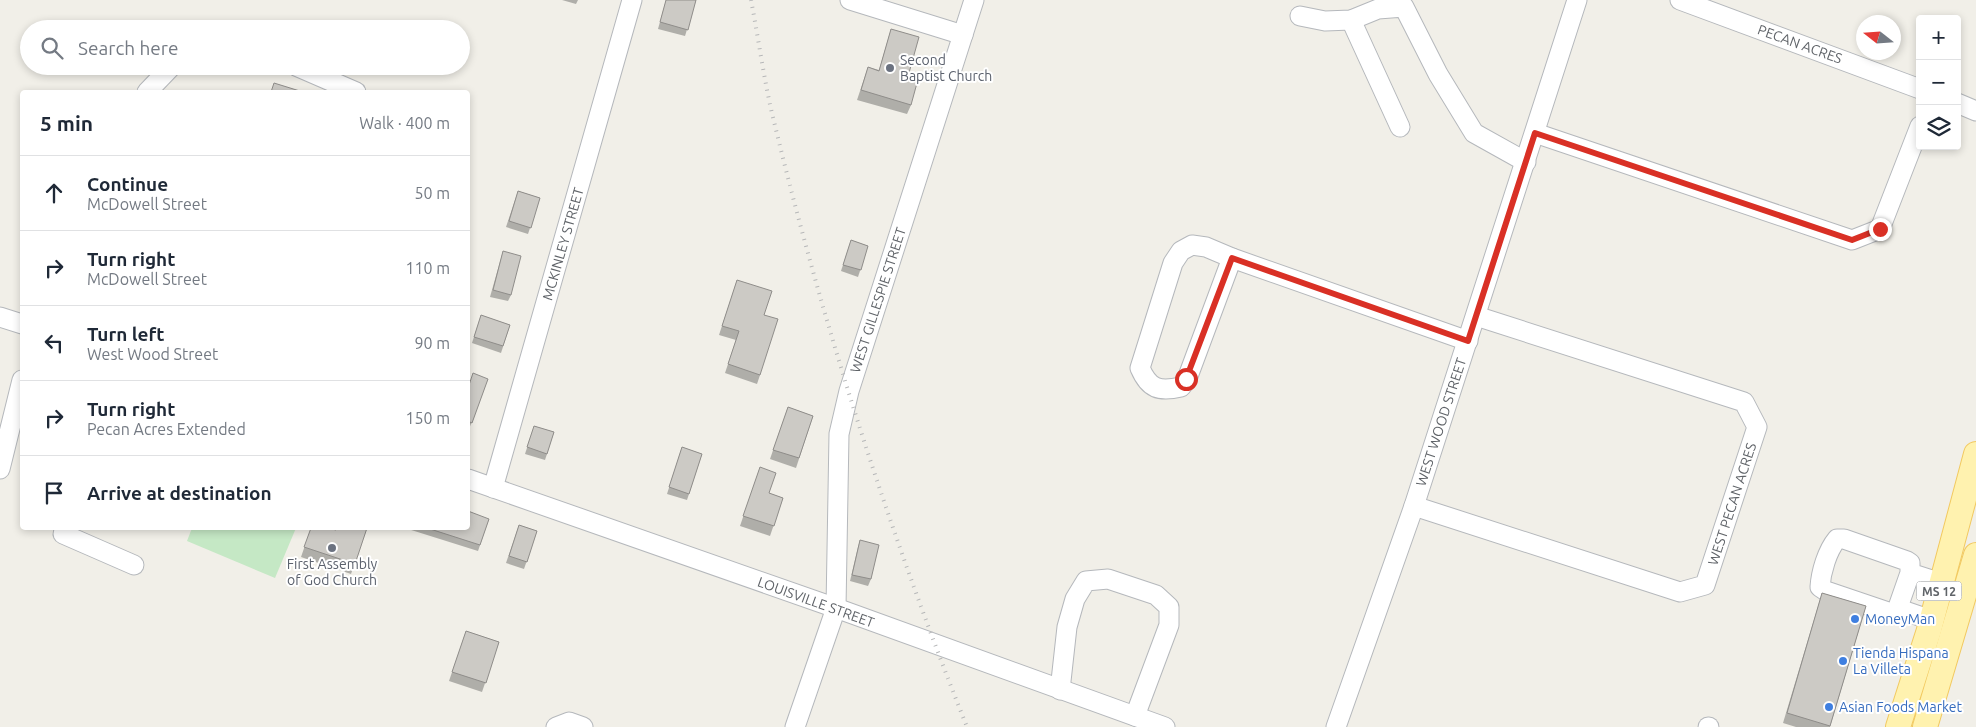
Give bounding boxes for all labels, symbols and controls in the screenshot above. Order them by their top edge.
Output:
north arrow [1856,15,1901,60]
map controls [1916,15,1961,150]
button: + [1916,15,1961,60]
search box [20,20,470,75]
street label: PECAN ACRES [1756,21,1844,67]
icon: search [38,34,66,62]
text: Search here [78,37,178,59]
place label: Second Baptist Church [900,52,992,84]
button: − [1916,60,1961,105]
marker: Second Baptist Church [884,62,896,74]
button: layers [1916,105,1961,150]
text: 5 min [40,111,93,135]
text: Walk · 400 m [359,114,450,132]
text: Continue [87,173,168,195]
icon: ahead [40,179,68,207]
text: 50 m [414,184,450,202]
street label: MCKINLEY STREET [539,186,587,302]
text: McDowell Street [87,195,207,213]
route end [1869,218,1892,241]
street label: WEST GILLESPIE STREET [847,225,909,375]
text: Turn right [87,248,175,270]
icon: right [40,254,68,282]
text: 110 m [405,259,450,277]
text: McDowell Street [87,270,207,288]
text: Turn left [87,323,165,345]
icon: left [40,329,68,357]
text: 90 m [414,334,450,352]
text: West Wood Street [87,345,218,363]
street label: WEST WOOD STREET [1413,356,1469,488]
route start [1175,368,1198,391]
text: Turn right [87,398,175,420]
icon: right [40,404,68,432]
text: 150 m [405,409,450,427]
text: Pecan Acres Extended [87,420,246,438]
street label: WEST PECAN ACRES [1705,441,1759,567]
icon: arrive [40,479,68,507]
text: Arrive at destination [87,482,272,504]
marker: First Assembly of God Church [326,542,338,554]
place label: First Assembly of God Church [287,556,378,588]
street label: LOUISVILLE STREET [755,573,877,631]
road number: MS 12 [1916,582,1962,600]
place label: MoneyMan [1865,611,1935,627]
marker: MoneyMan [1849,613,1861,625]
place label: Tienda Hispana La Villeta [1853,645,1949,677]
marker: Tienda Hispana La Villeta [1837,655,1849,667]
place label: Asian Foods Market [1839,699,1963,715]
marker: Asian Foods Market [1823,701,1835,713]

